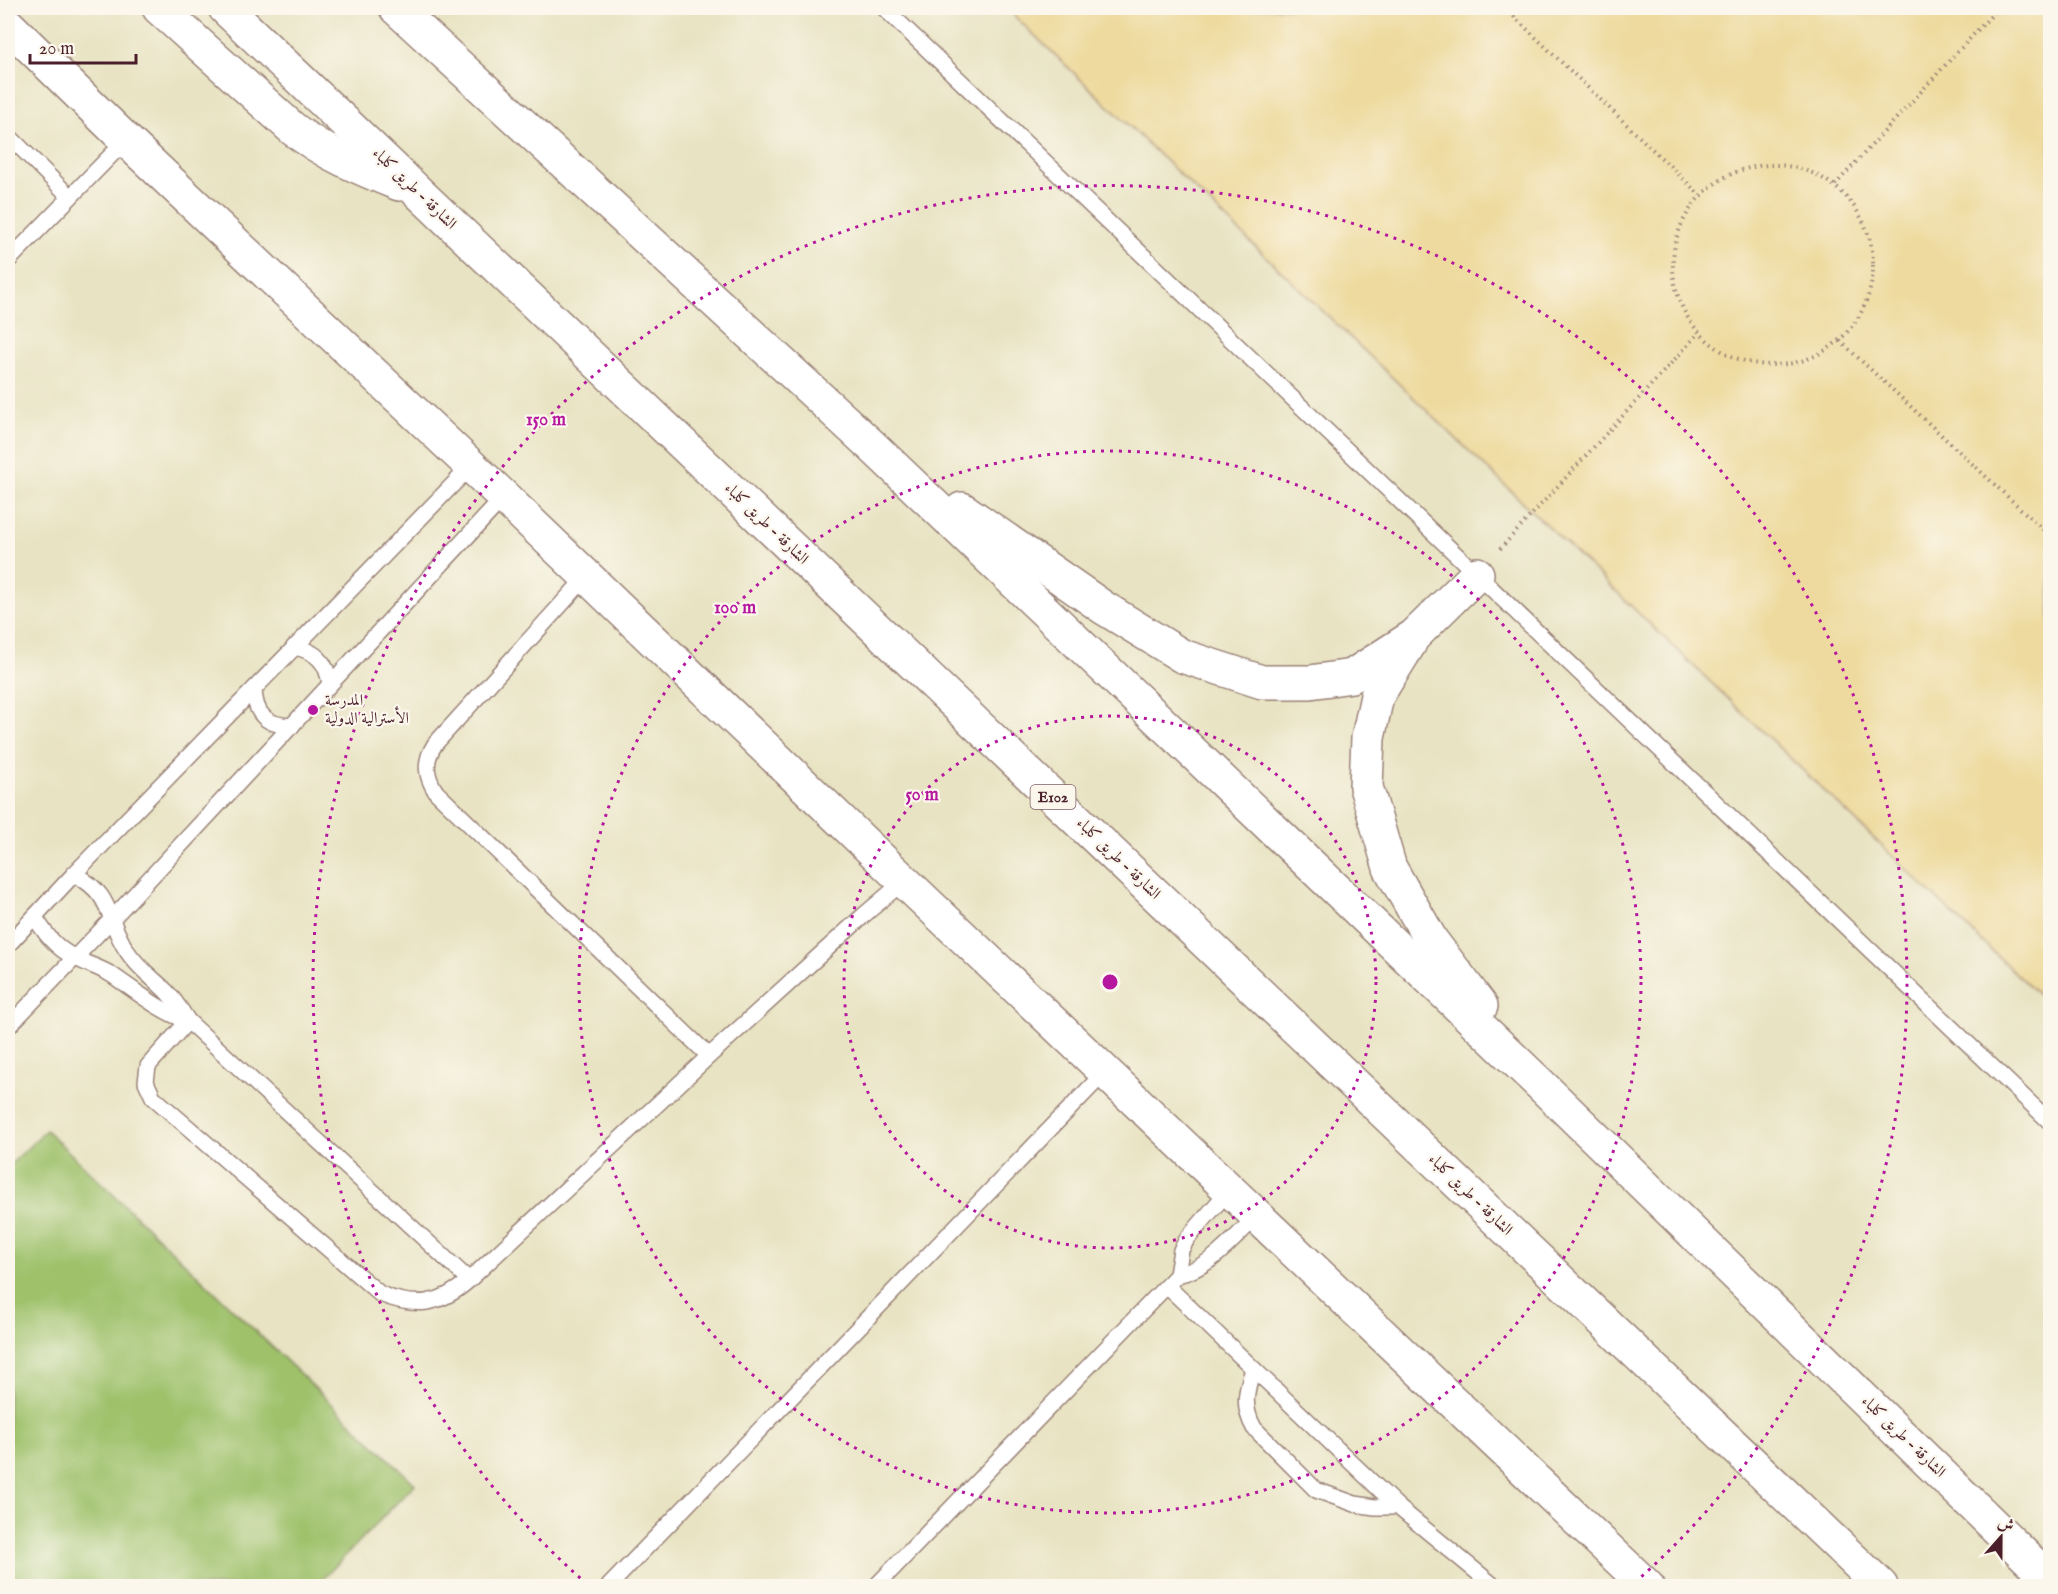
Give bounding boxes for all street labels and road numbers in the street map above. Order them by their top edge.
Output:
street label: الشارقة - طريق كلباء [368,144,460,234]
street label: الشارقة - طريق كلباء [720,479,812,569]
road number: E102 [1030,785,1076,809]
street label: الشارقة - طريق كلباء [1072,814,1164,904]
street label: الشارقة - طريق كلباء [1424,1150,1516,1240]
street label: الشارقة - طريق كلباء [1857,1392,1949,1482]

